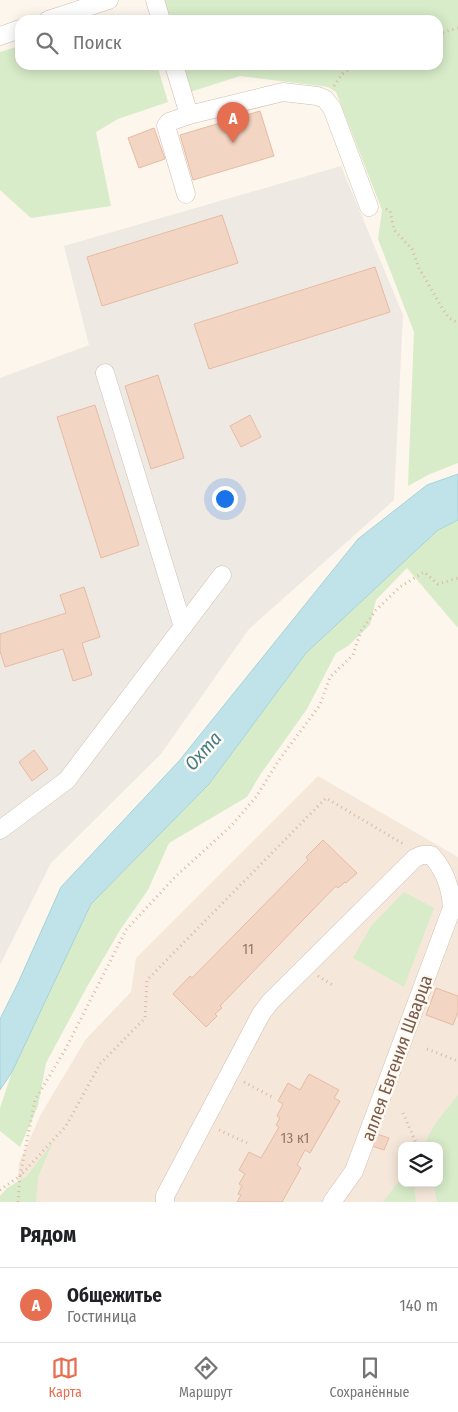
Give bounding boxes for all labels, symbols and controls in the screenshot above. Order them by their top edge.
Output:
search box [15,15,443,70]
icon: search [33,29,61,57]
text: Поиск [73,31,122,54]
pin: A [217,102,249,143]
your location [212,486,238,512]
water label: Охта [180,727,226,775]
house number: 11 [242,940,254,958]
street label: аллея Евгения Шварца [357,972,437,1144]
house number: 13 к1 [281,1129,309,1147]
map controls [398,1142,443,1187]
button: layers [398,1142,443,1187]
text: Рядом [20,1222,76,1248]
text: Общежитье [67,1284,162,1307]
text: A [32,1296,40,1315]
text: 140 m [400,1296,438,1315]
text: Гостиница [67,1307,137,1326]
tab: Карта [49,1354,82,1401]
tab: Маршрут [179,1354,233,1401]
tab: Сохранённые [330,1354,409,1401]

